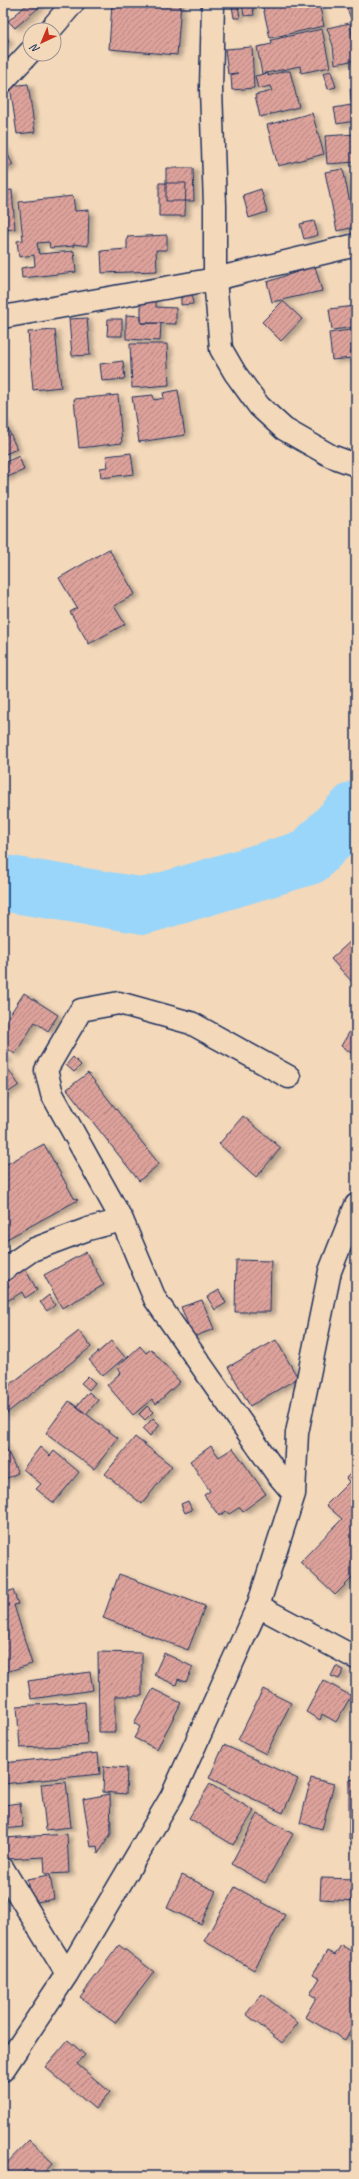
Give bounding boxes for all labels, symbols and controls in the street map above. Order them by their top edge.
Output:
north arrow [22,22,62,62]
text: N [26,40,42,57]

